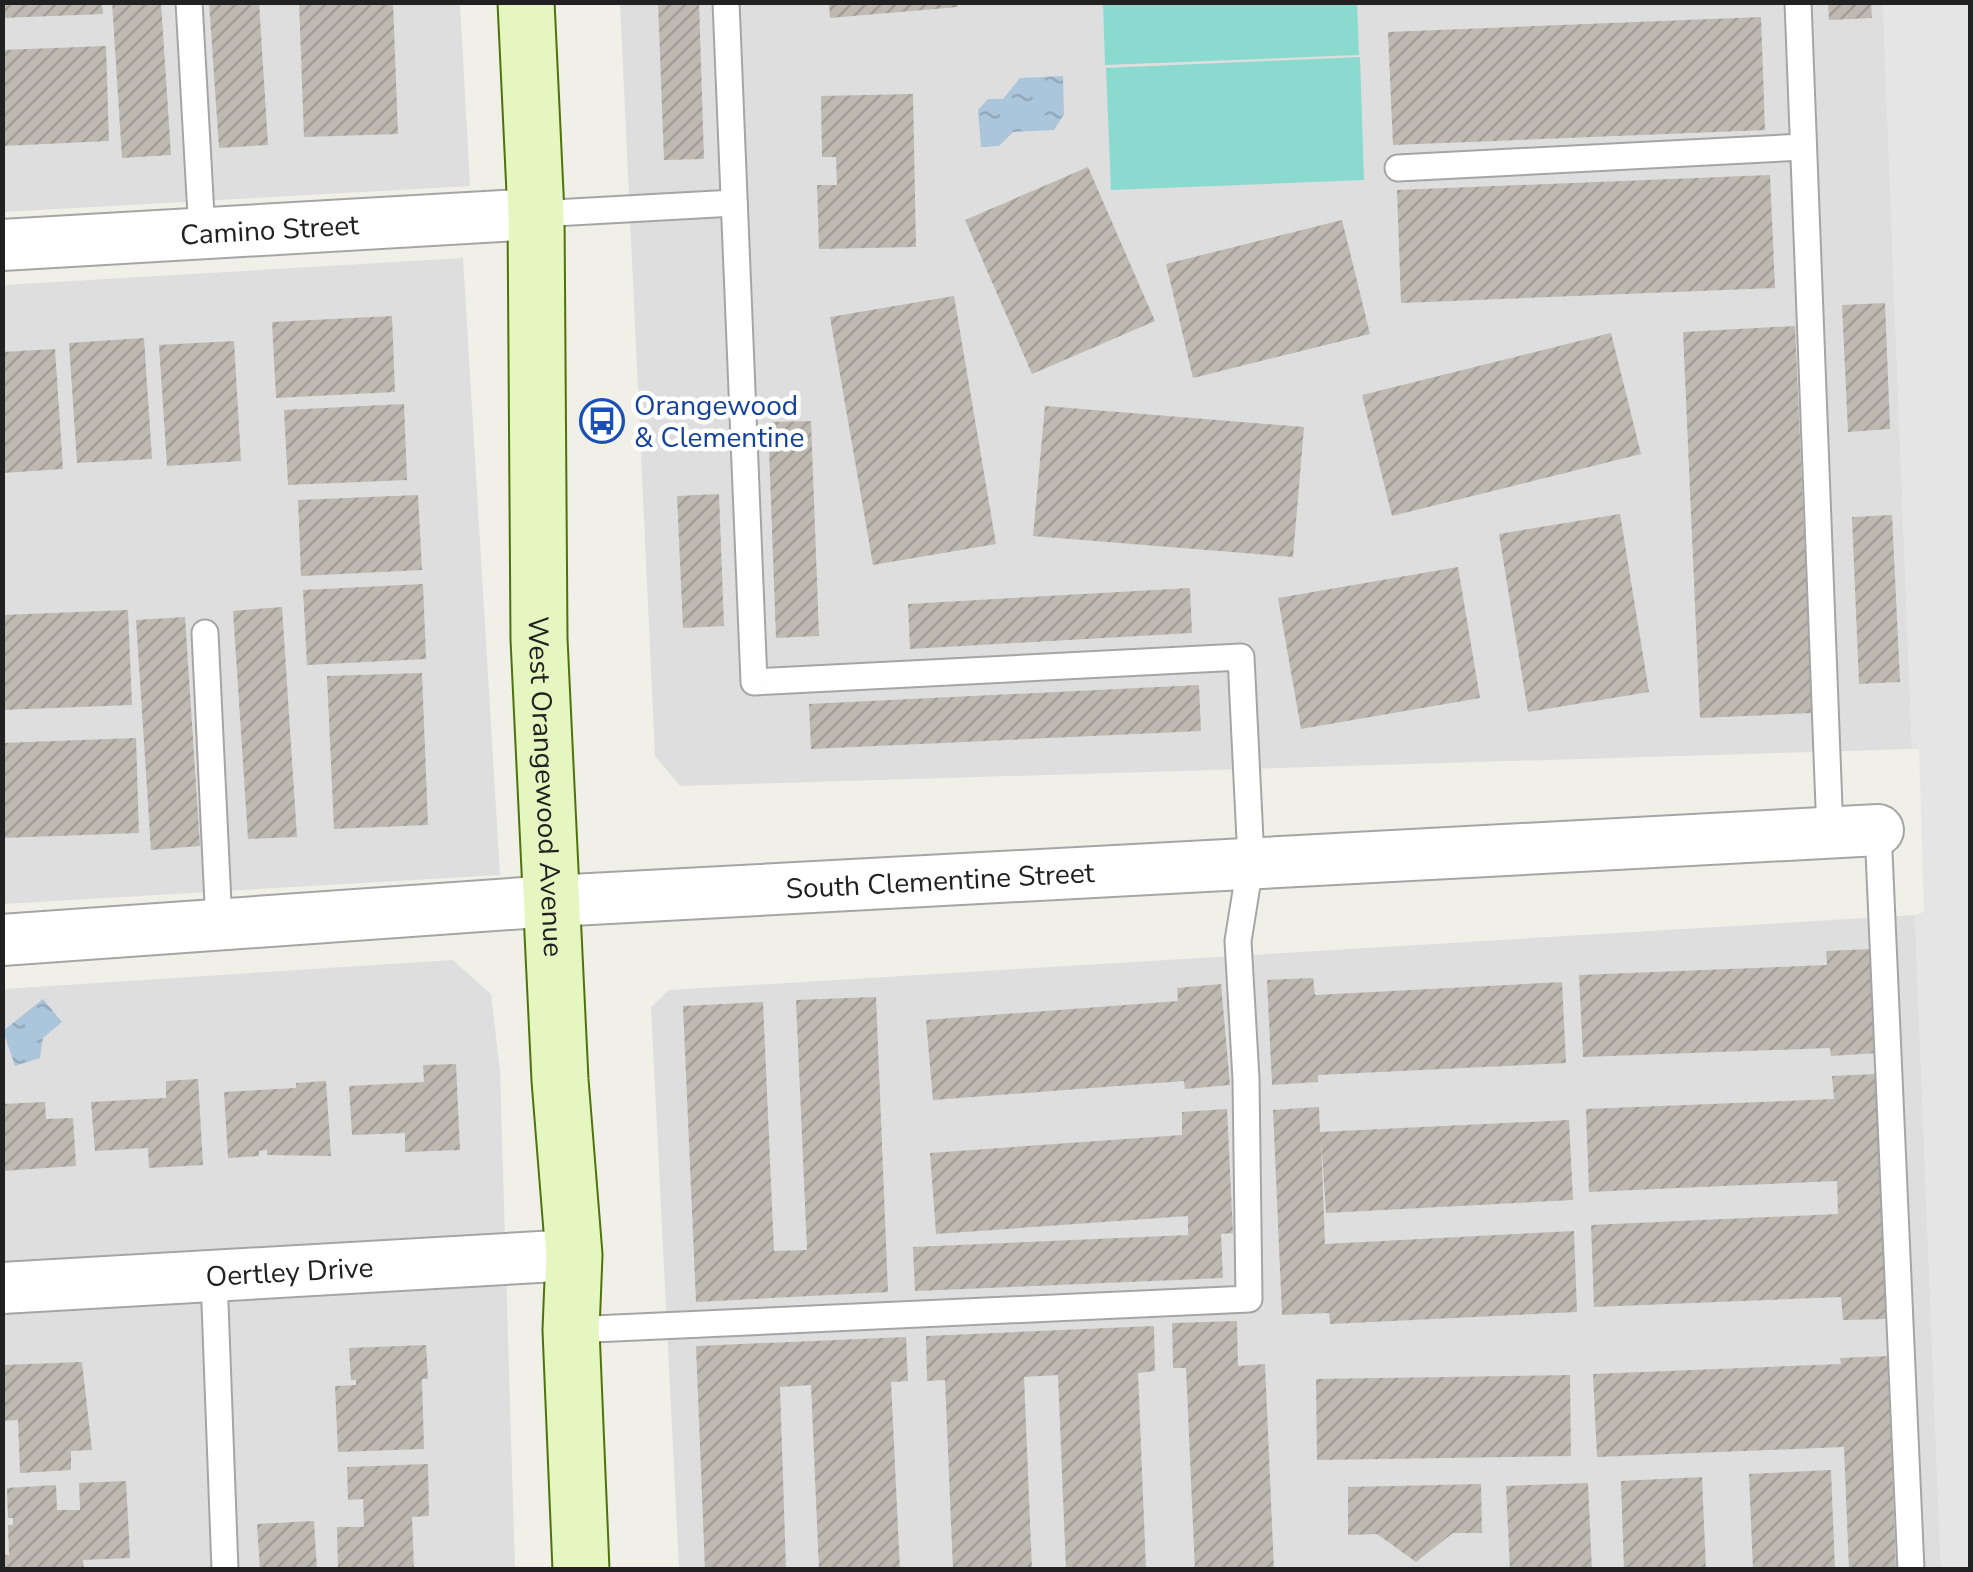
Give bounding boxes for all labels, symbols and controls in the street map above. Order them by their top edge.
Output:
street label: Camino Street [179,206,360,255]
place label: Orangewood & Clementine [634,387,804,457]
bus stop icon: Orangewood & Clementine [579,398,625,444]
street label: West Orangewood Avenue [519,616,572,958]
street label: South Clementine Street [785,854,1096,908]
street label: Oertley Drive [205,1249,374,1296]

